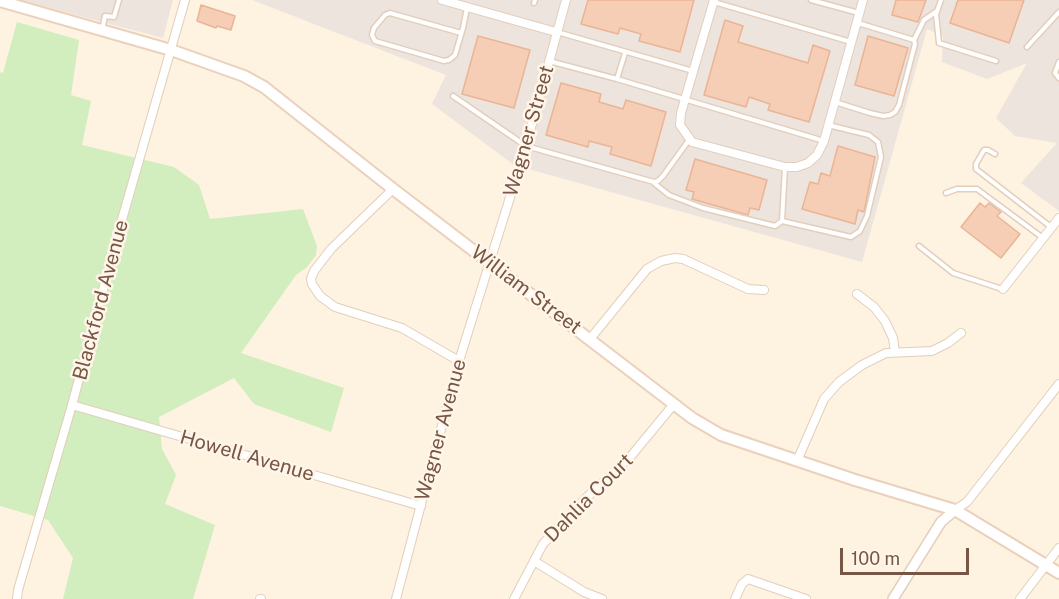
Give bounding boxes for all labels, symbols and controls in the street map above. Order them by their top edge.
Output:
street label: Wagner Street [499,62,559,200]
street label: Blackford Avenue [68,217,134,383]
street label: William Street [466,241,586,339]
street label: Wagner Avenue [411,356,471,504]
street label: Howell Avenue [177,425,317,487]
street label: Dahlia Court [540,449,638,547]
scale bar [843,536,972,574]
text: 100 m [851,548,900,569]

